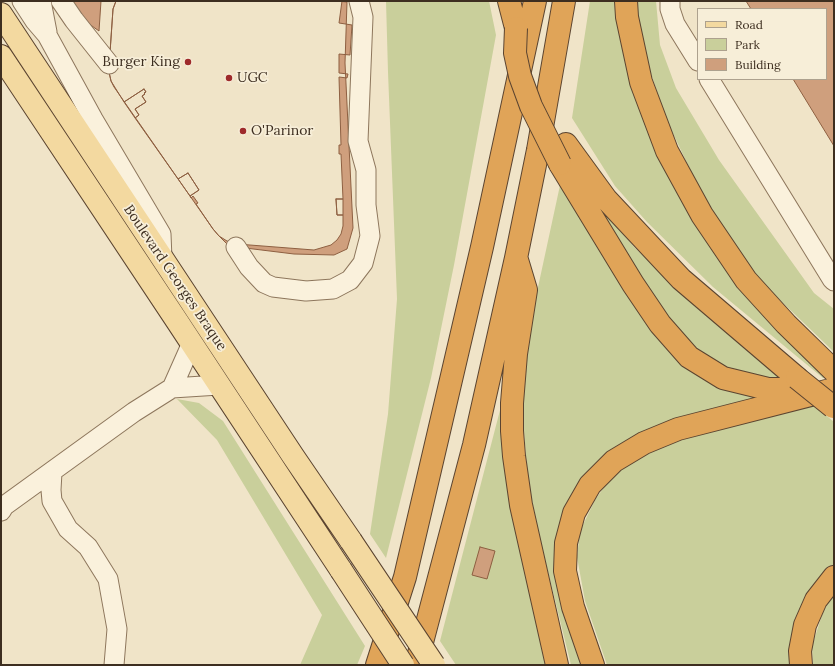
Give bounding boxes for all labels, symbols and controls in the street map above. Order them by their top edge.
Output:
legend [697,8,827,80]
text: Road [735,17,763,32]
text: Park [735,37,760,52]
place label: Burger King [102,54,180,70]
marker: Burger King [183,57,193,67]
text: Building [735,57,781,72]
place label: UGC [237,70,268,86]
marker: UGC [224,73,234,83]
place label: O'Parinor [251,123,313,139]
marker: O'Parinor [238,126,248,136]
street label: Boulevard Georges Braque [120,202,230,354]

